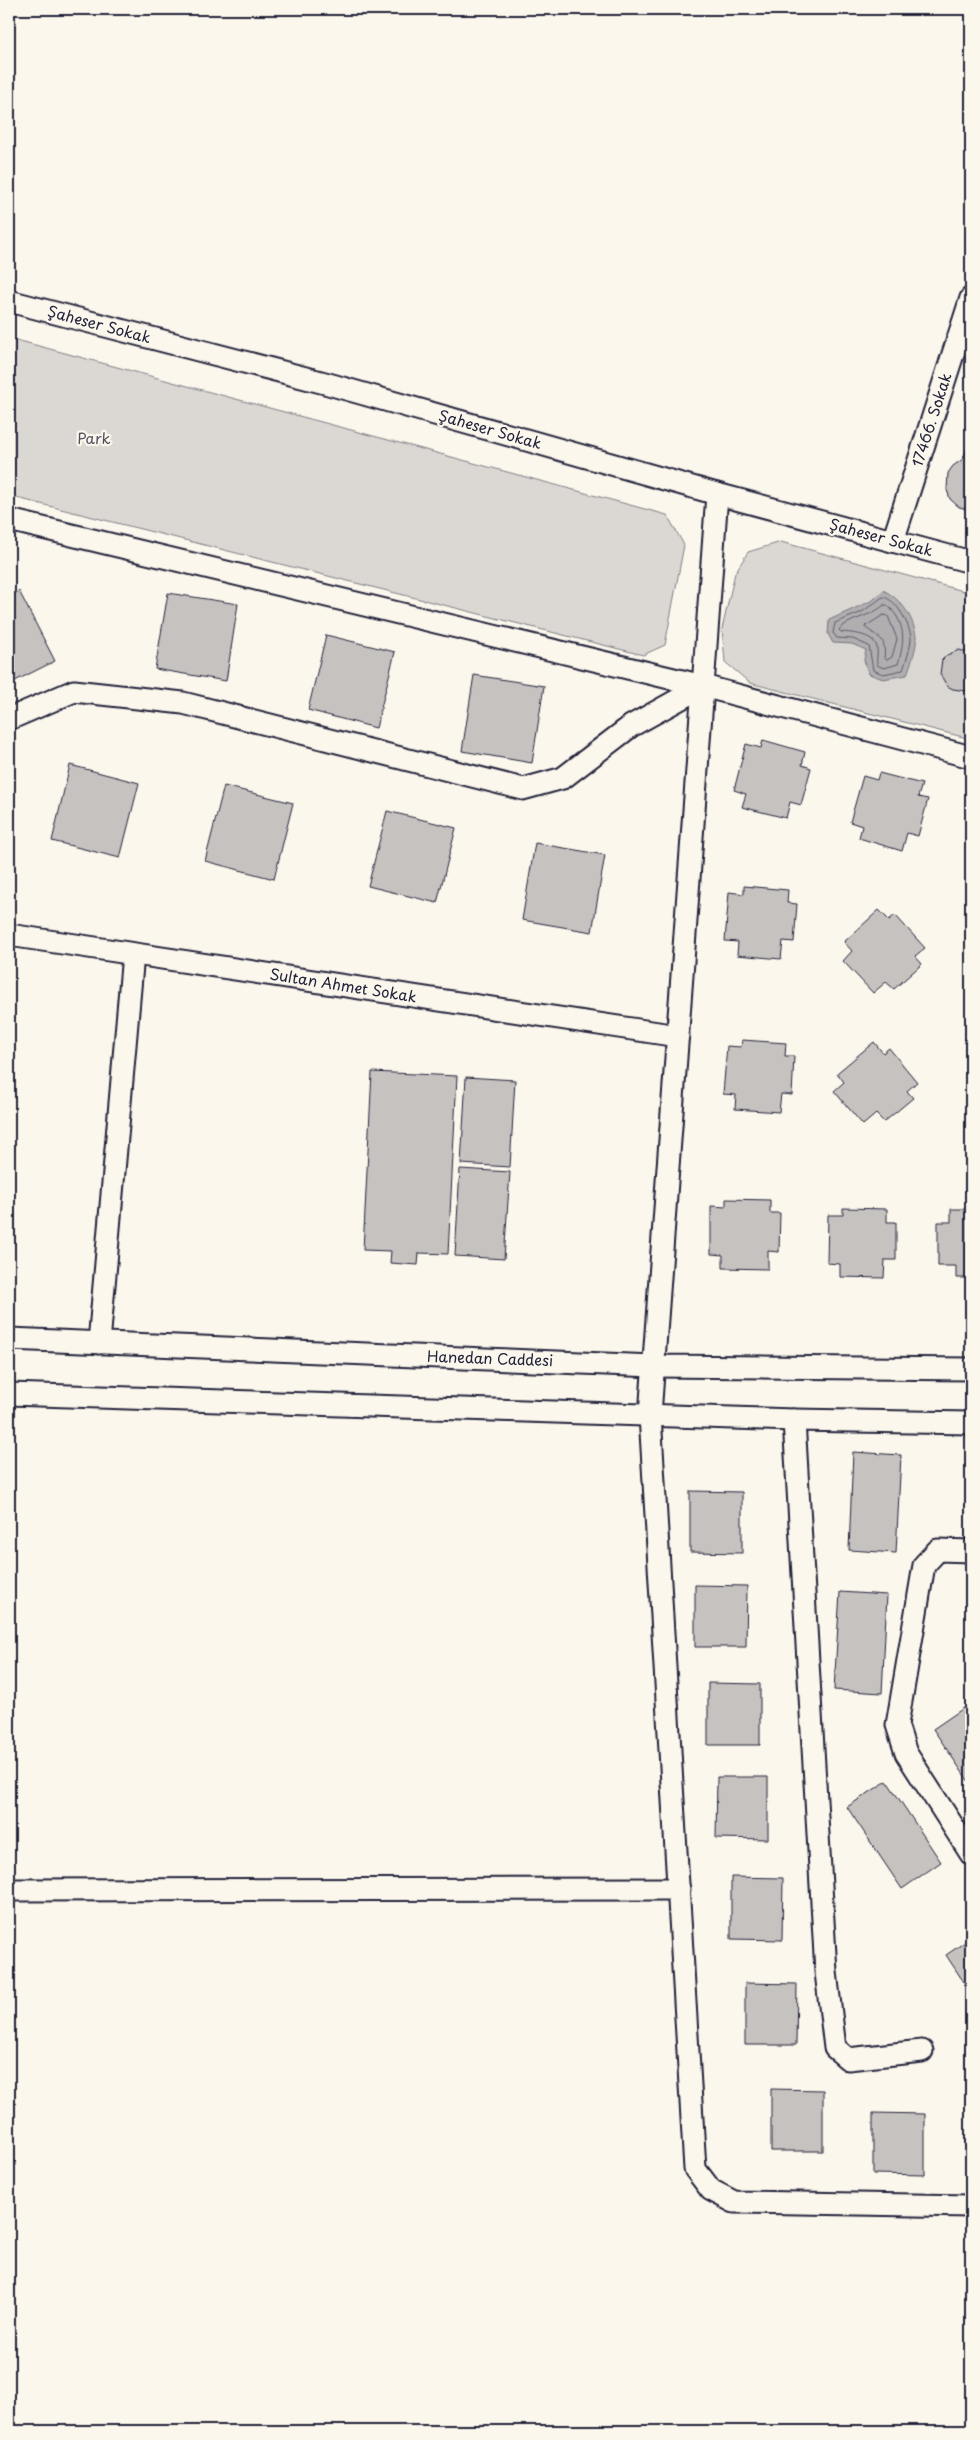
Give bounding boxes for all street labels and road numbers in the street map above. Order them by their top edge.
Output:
street label: Şaheser Sokak [45,299,154,349]
street label: 17466. Sokak [905,369,957,470]
street label: Şaheser Sokak [436,403,545,454]
street label: Şaheser Sokak [827,512,936,562]
street label: Sultan Ahmet Sokak [268,962,419,1008]
street label: Hanedan Caddesi [427,1344,554,1371]

